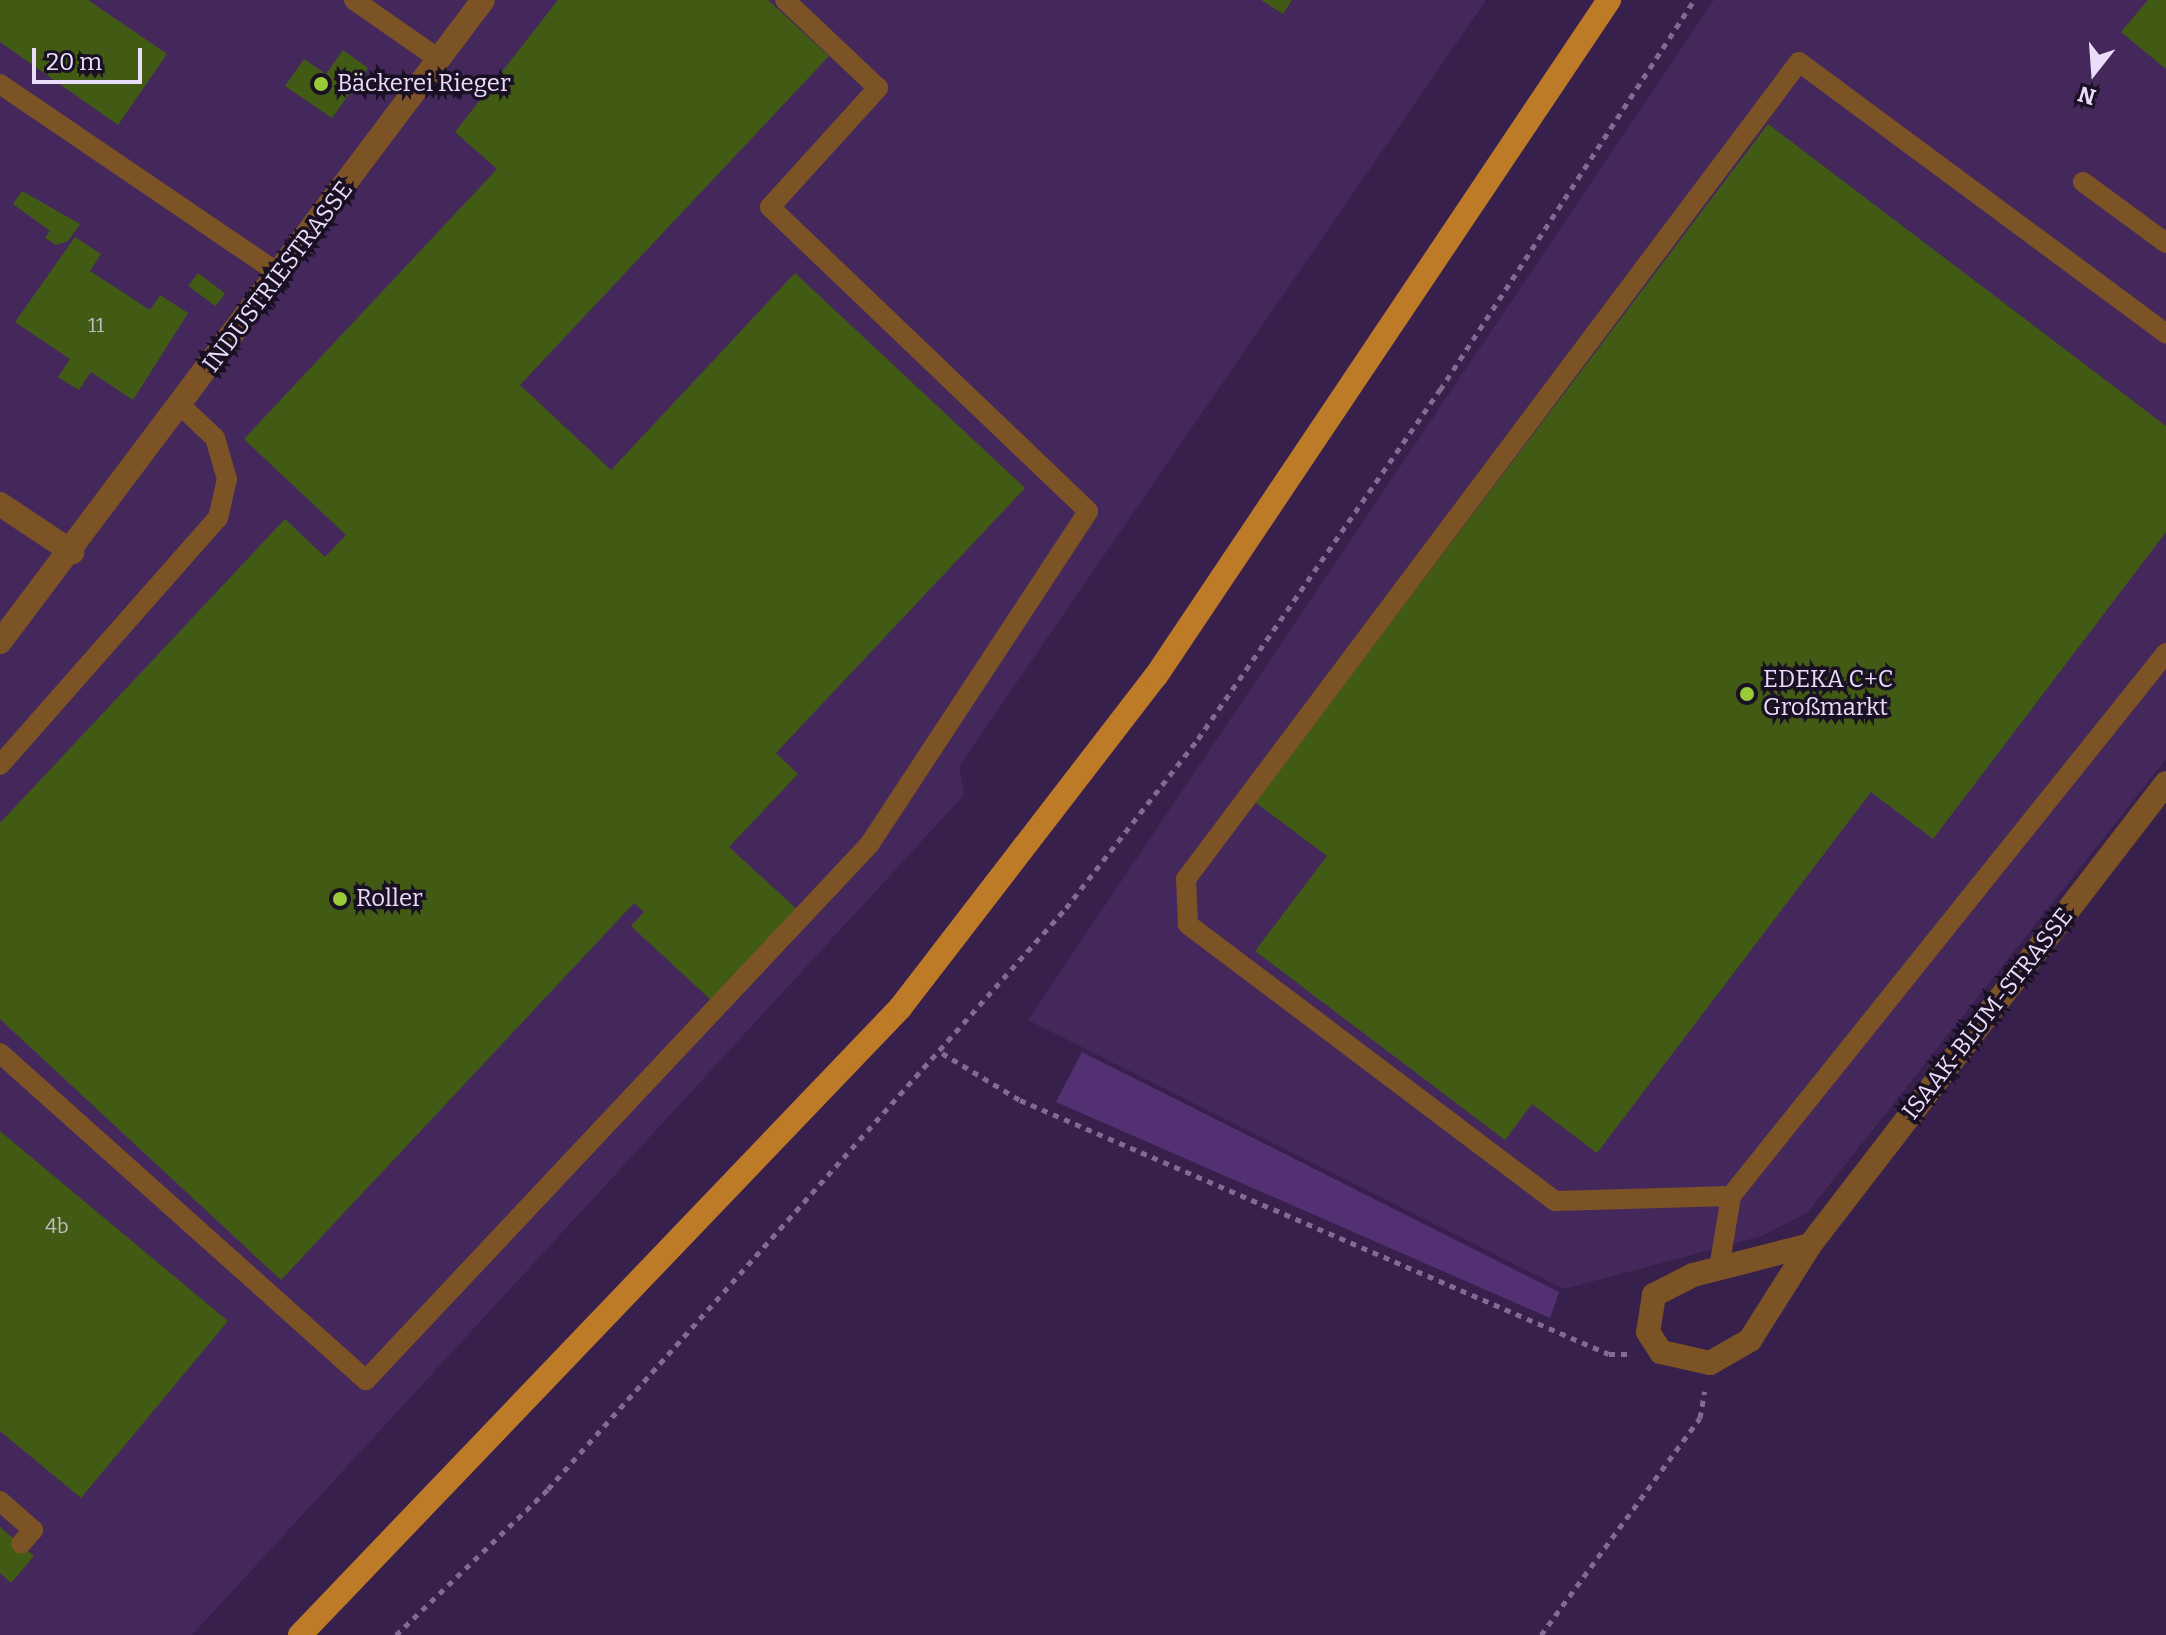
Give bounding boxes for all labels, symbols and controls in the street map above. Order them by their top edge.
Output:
scale bar [36,32,146,82]
north arrow [2054,32,2134,112]
text: 20 m [46,48,102,76]
place label: Bäckerei Rieger [337,70,511,98]
marker: Bäckerei Rieger [312,75,330,93]
text: N [2075,80,2099,111]
street label: INDUSTRIESTRASSE [197,176,359,378]
house number: 11 [88,313,104,337]
place label: EDEKA C+C Großmarkt [1763,666,1893,722]
marker: EDEKA C+C Großmarkt [1738,685,1756,703]
place label: Roller [356,885,423,913]
marker: Roller [331,890,349,908]
street label: ISAAK-BLUM-STRASSE [1897,903,2079,1125]
house number: 4b [45,1214,69,1238]

